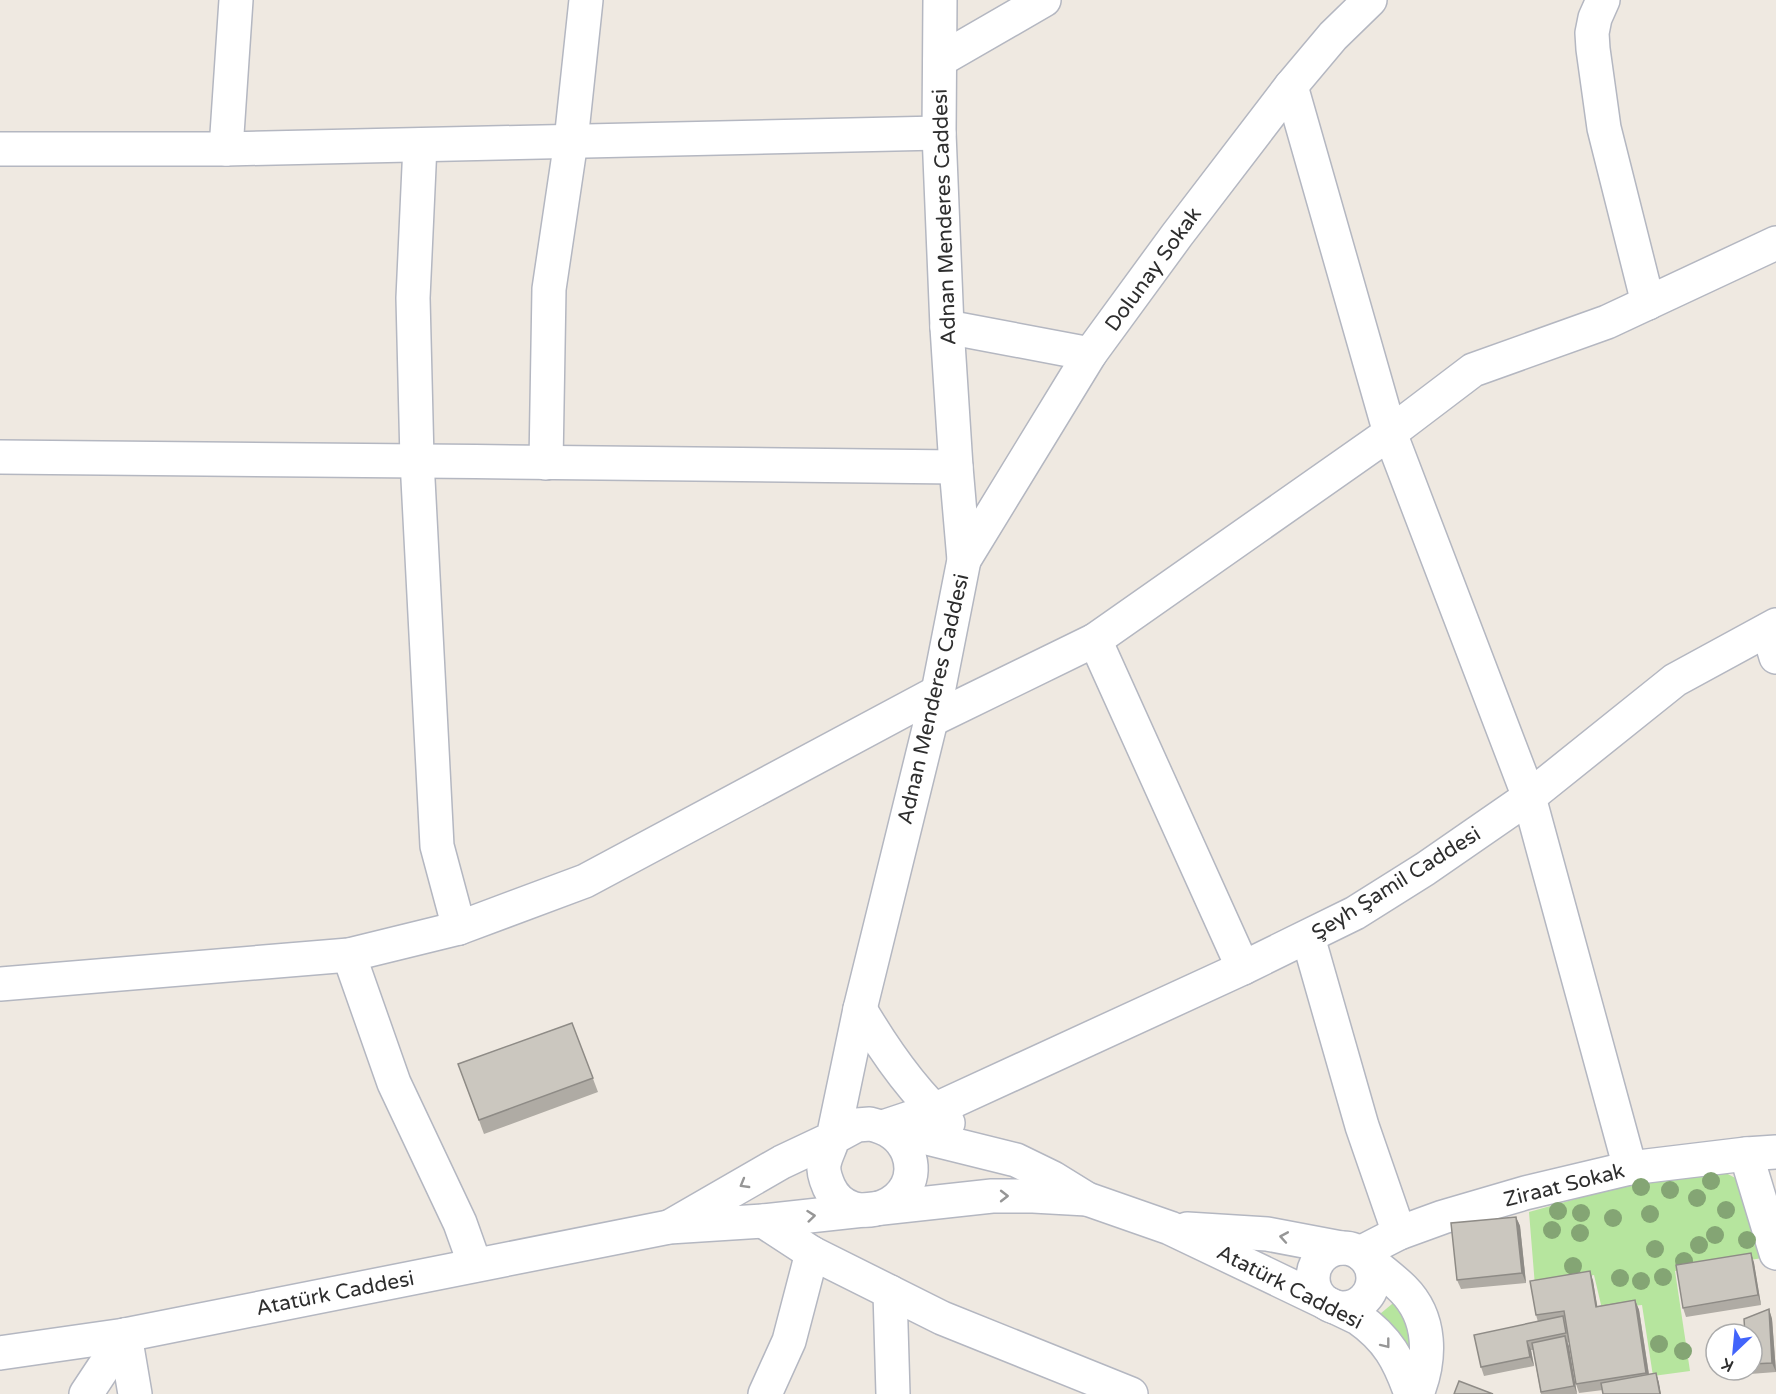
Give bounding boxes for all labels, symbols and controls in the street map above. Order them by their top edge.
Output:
street label: Adnan Menderes Caddesi [928,88,961,346]
street label: Dolunay Sokak [1100,202,1207,336]
street label: Adnan Menderes Caddesi [892,571,975,827]
street label: Şeyh Şamil Caddesi [1307,821,1485,946]
street label: Ziraat Sokak [1501,1158,1627,1213]
one-way arrow [740,1177,750,1188]
one-way arrow [1000,1190,1009,1202]
one-way arrow [806,1210,815,1223]
one-way arrow [1279,1232,1288,1244]
street label: Atatürk Caddesi [1213,1240,1367,1335]
street label: Atatürk Caddesi [254,1266,416,1321]
north arrow [1704,1322,1764,1382]
one-way arrow [1379,1338,1390,1349]
text: K [1718,1353,1737,1376]

